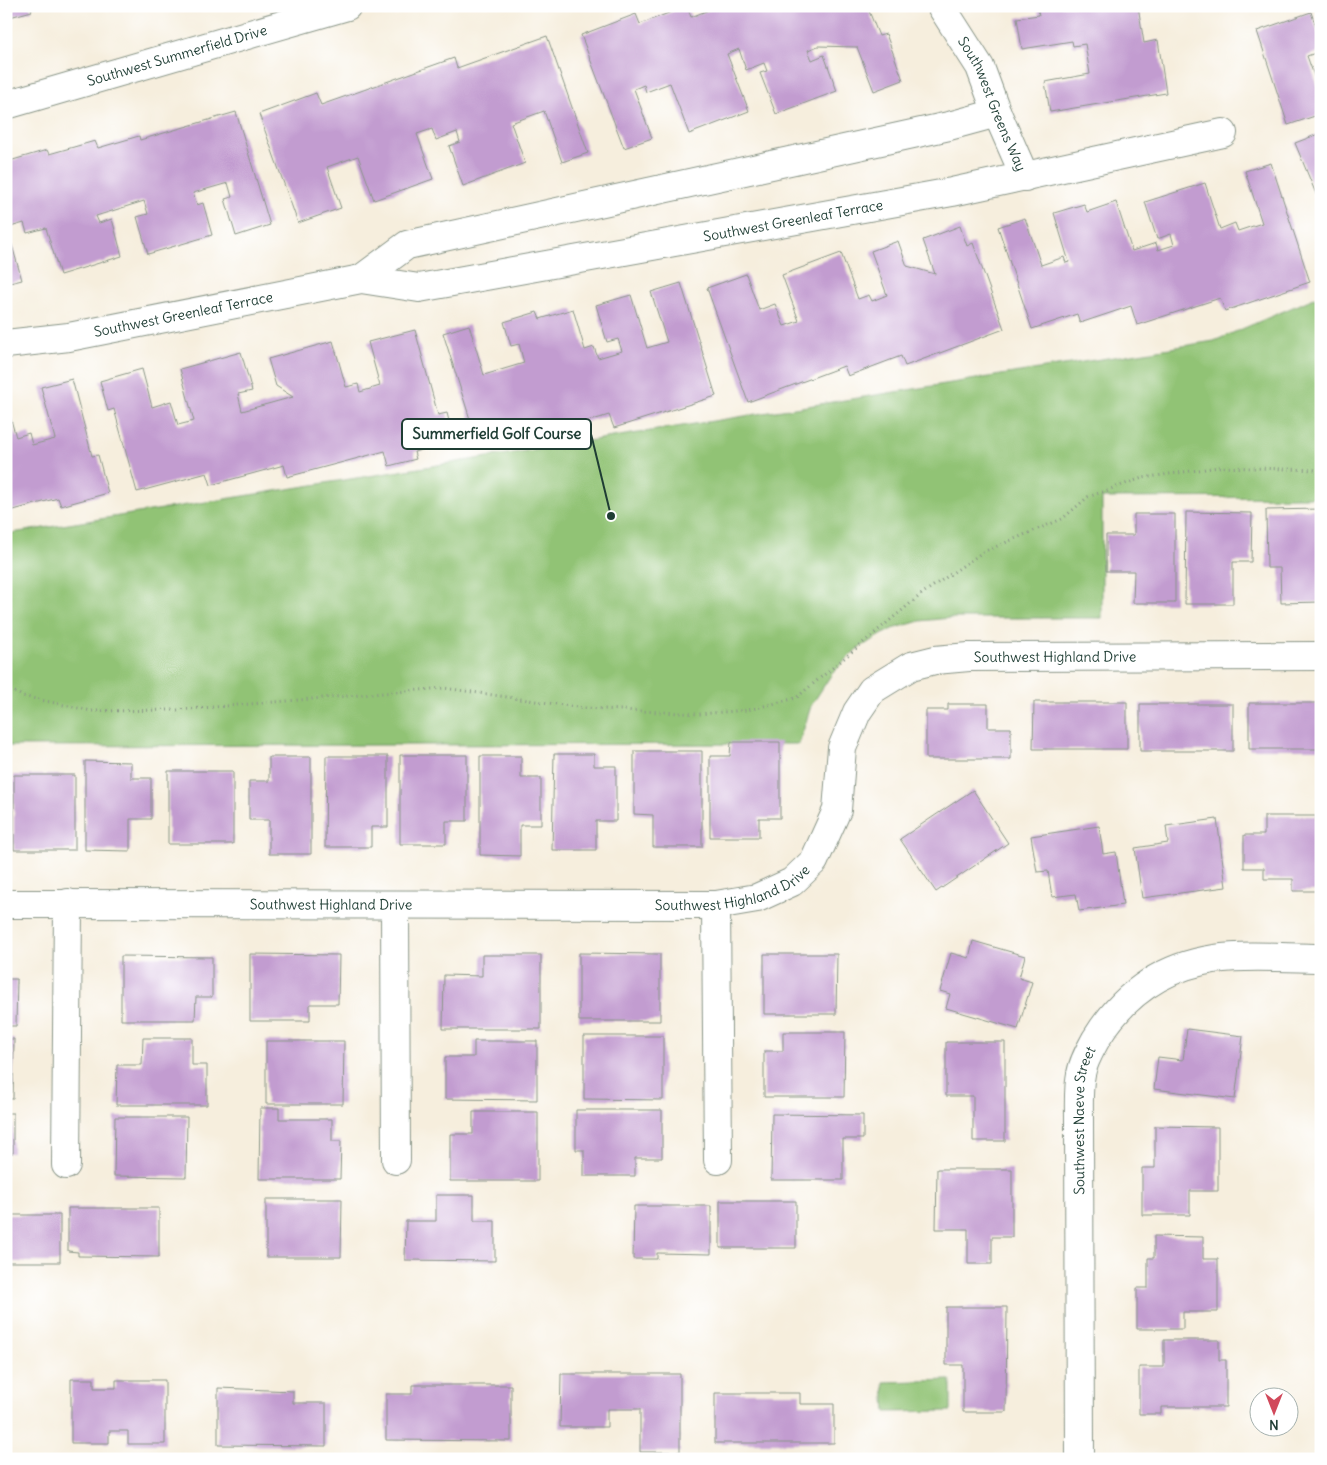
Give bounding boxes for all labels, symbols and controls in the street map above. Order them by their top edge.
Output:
street label: Southwest Summerfield Drive [85,21,269,90]
street label: Southwest Greens Way [954,33,1030,174]
street label: Southwest Greenleaf Terrace [702,196,885,246]
street label: Southwest Greenleaf Terrace [92,288,275,341]
callout: Summerfield Golf Course [402,419,591,449]
text: Summerfield Golf Course [413,424,581,443]
street label: Southwest Highland Drive [974,648,1136,666]
street label: Southwest Highland Drive [655,861,814,914]
street label: Southwest Highland Drive [250,895,412,914]
street label: Southwest Naeve Street [1070,1043,1100,1195]
north arrow [1250,1388,1300,1438]
text: N [1269,1416,1279,1434]

